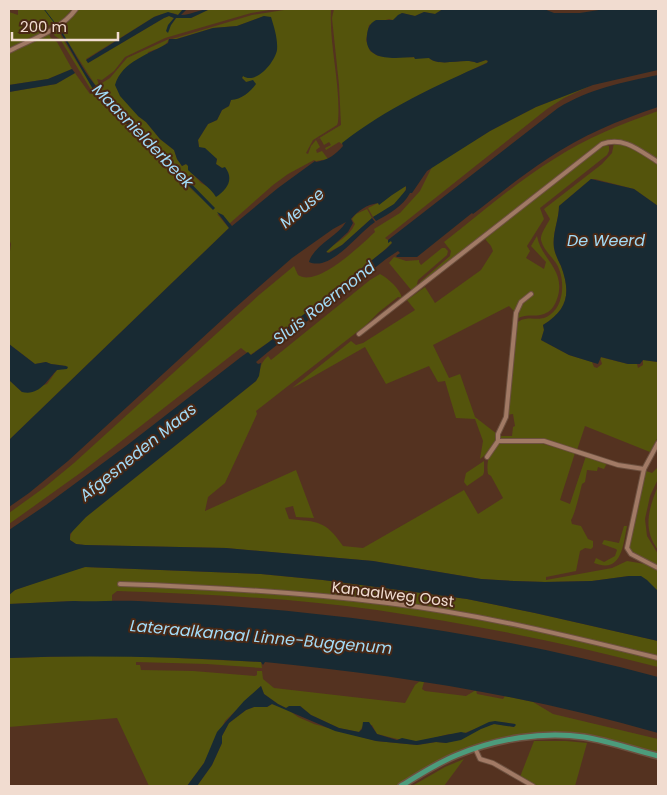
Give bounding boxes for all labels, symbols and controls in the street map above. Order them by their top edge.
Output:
scale bar [12,10,119,42]
text: 200 m [20,16,67,37]
water label: Maasnielderbeek [87,79,200,194]
water label: Meuse [275,182,329,234]
water label: De Weerd [567,229,645,252]
water label: Sluis Roermond [268,256,380,350]
water label: Afgesneden Maas [74,397,202,507]
street label: Kanaalweg Oost [331,576,455,612]
water label: Lateraalkanaal Linne-Buggenum [129,614,393,660]

